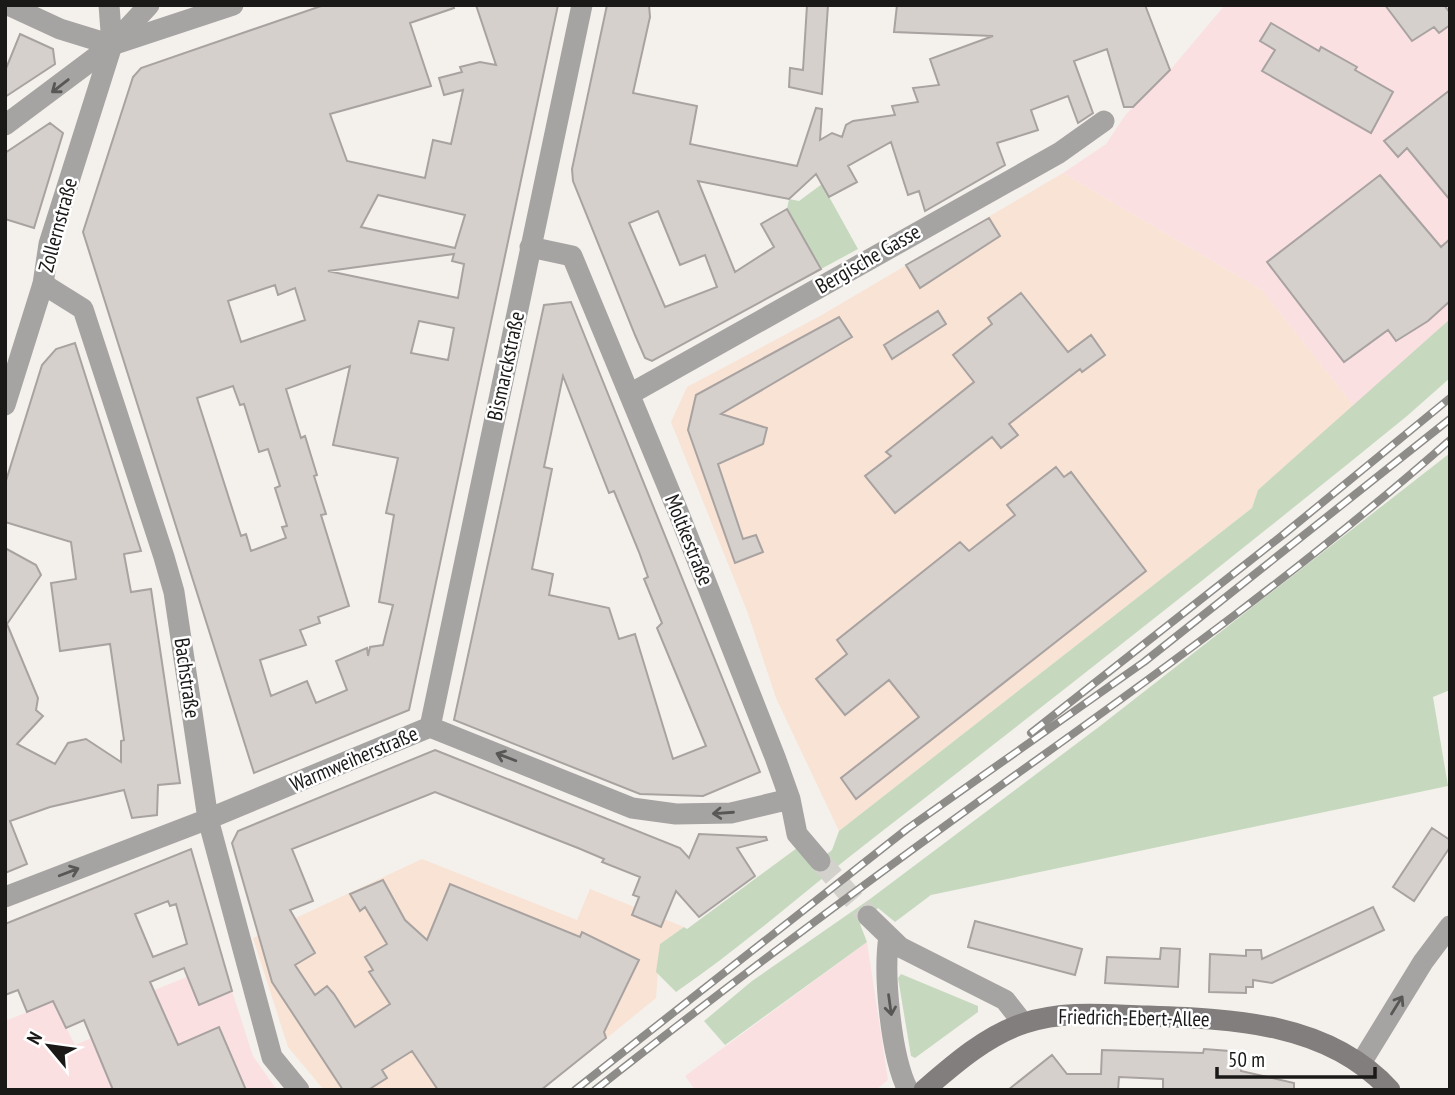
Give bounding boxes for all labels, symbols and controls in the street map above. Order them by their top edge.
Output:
one-way arrow [51,79,69,94]
street label: Zollernstraße [32,175,83,275]
street label: Bergische Gasse [811,218,925,299]
street label: Bismarckstraße [481,309,530,423]
street label: Moltkestraße [659,490,720,589]
street label: Bachstraße [168,636,206,720]
street label: Warmweiherstraße [286,719,422,798]
one-way arrow [496,749,518,762]
one-way arrow [712,806,735,819]
one-way arrow [58,865,79,878]
one-way arrow [884,993,897,1016]
one-way arrow [1390,995,1404,1015]
street label: Friedrich-Ebert-Allee [1058,1003,1210,1032]
north arrow [14,1011,84,1081]
text: N [21,1027,47,1048]
scale bar [1217,1036,1374,1080]
text: 50 m [1228,1046,1265,1073]

